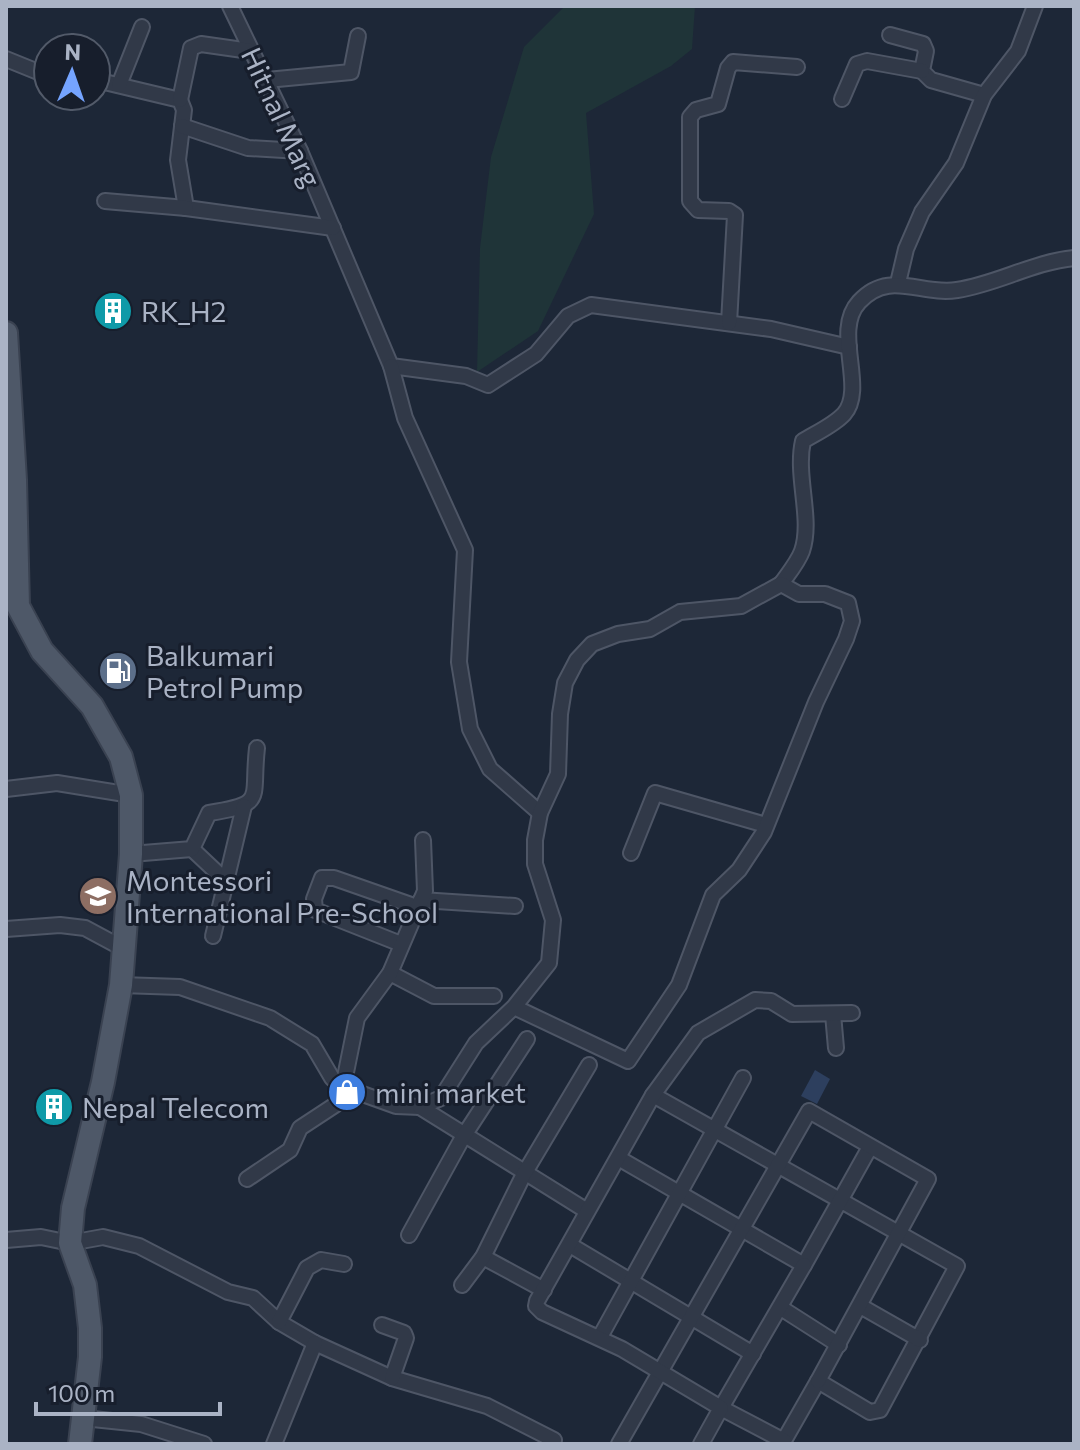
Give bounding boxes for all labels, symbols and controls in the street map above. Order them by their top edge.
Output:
north arrow [32,32,112,112]
text: N [64,38,81,65]
street label: Hitnal Marg [235,42,329,192]
building icon: RK_H2 [92,290,134,332]
place label: RK_H2 [141,294,226,328]
place label: Balkumari Petrol Pump [146,638,303,704]
fuel station icon: Balkumari Petrol Pump [97,650,139,692]
place label: Montessori International Pre-School [126,863,438,929]
school or university icon: Montessori International Pre-School [77,875,119,917]
shop icon: mini market [326,1071,368,1113]
place label: mini market [375,1075,526,1109]
building icon: Nepal Telecom [33,1086,75,1128]
place label: Nepal Telecom [82,1090,269,1124]
scale bar [36,1366,220,1416]
text: 100 m [48,1378,115,1407]

